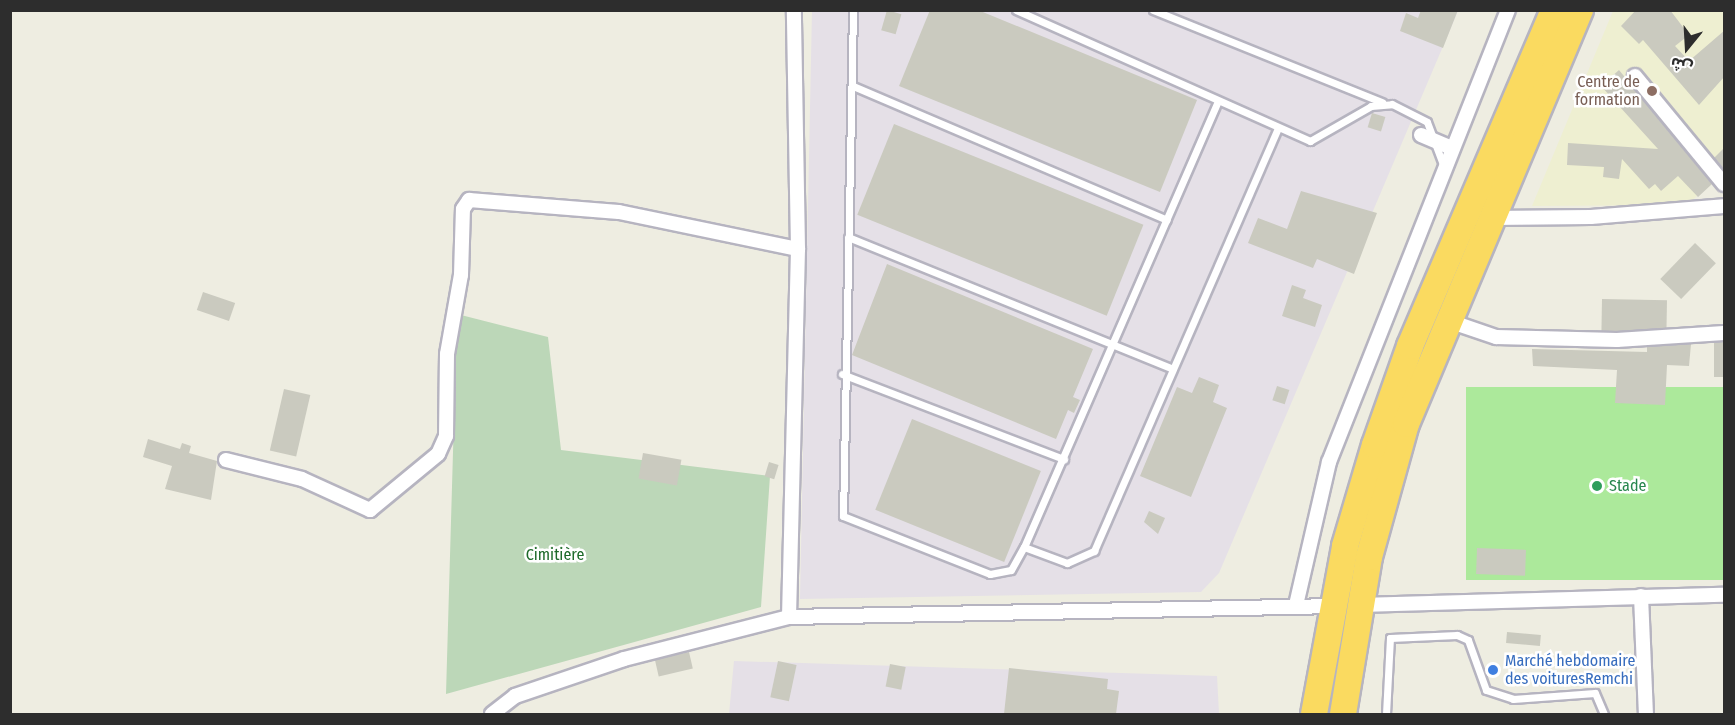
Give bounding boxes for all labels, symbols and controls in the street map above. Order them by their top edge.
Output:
north arrow [1657,18,1717,78]
text: ش [1668,53,1695,78]
place label: Centre de formation [1575,72,1640,110]
marker: Centre de formation [1645,84,1659,98]
place label: Stade [1609,476,1646,496]
marker: Stade [1590,479,1604,493]
park label: Cimitière [526,545,584,565]
place label: Marché hebdomaire des voituresRemchi [1505,651,1635,689]
marker: Marché hebdomaire des voituresRemchi [1486,663,1500,677]

